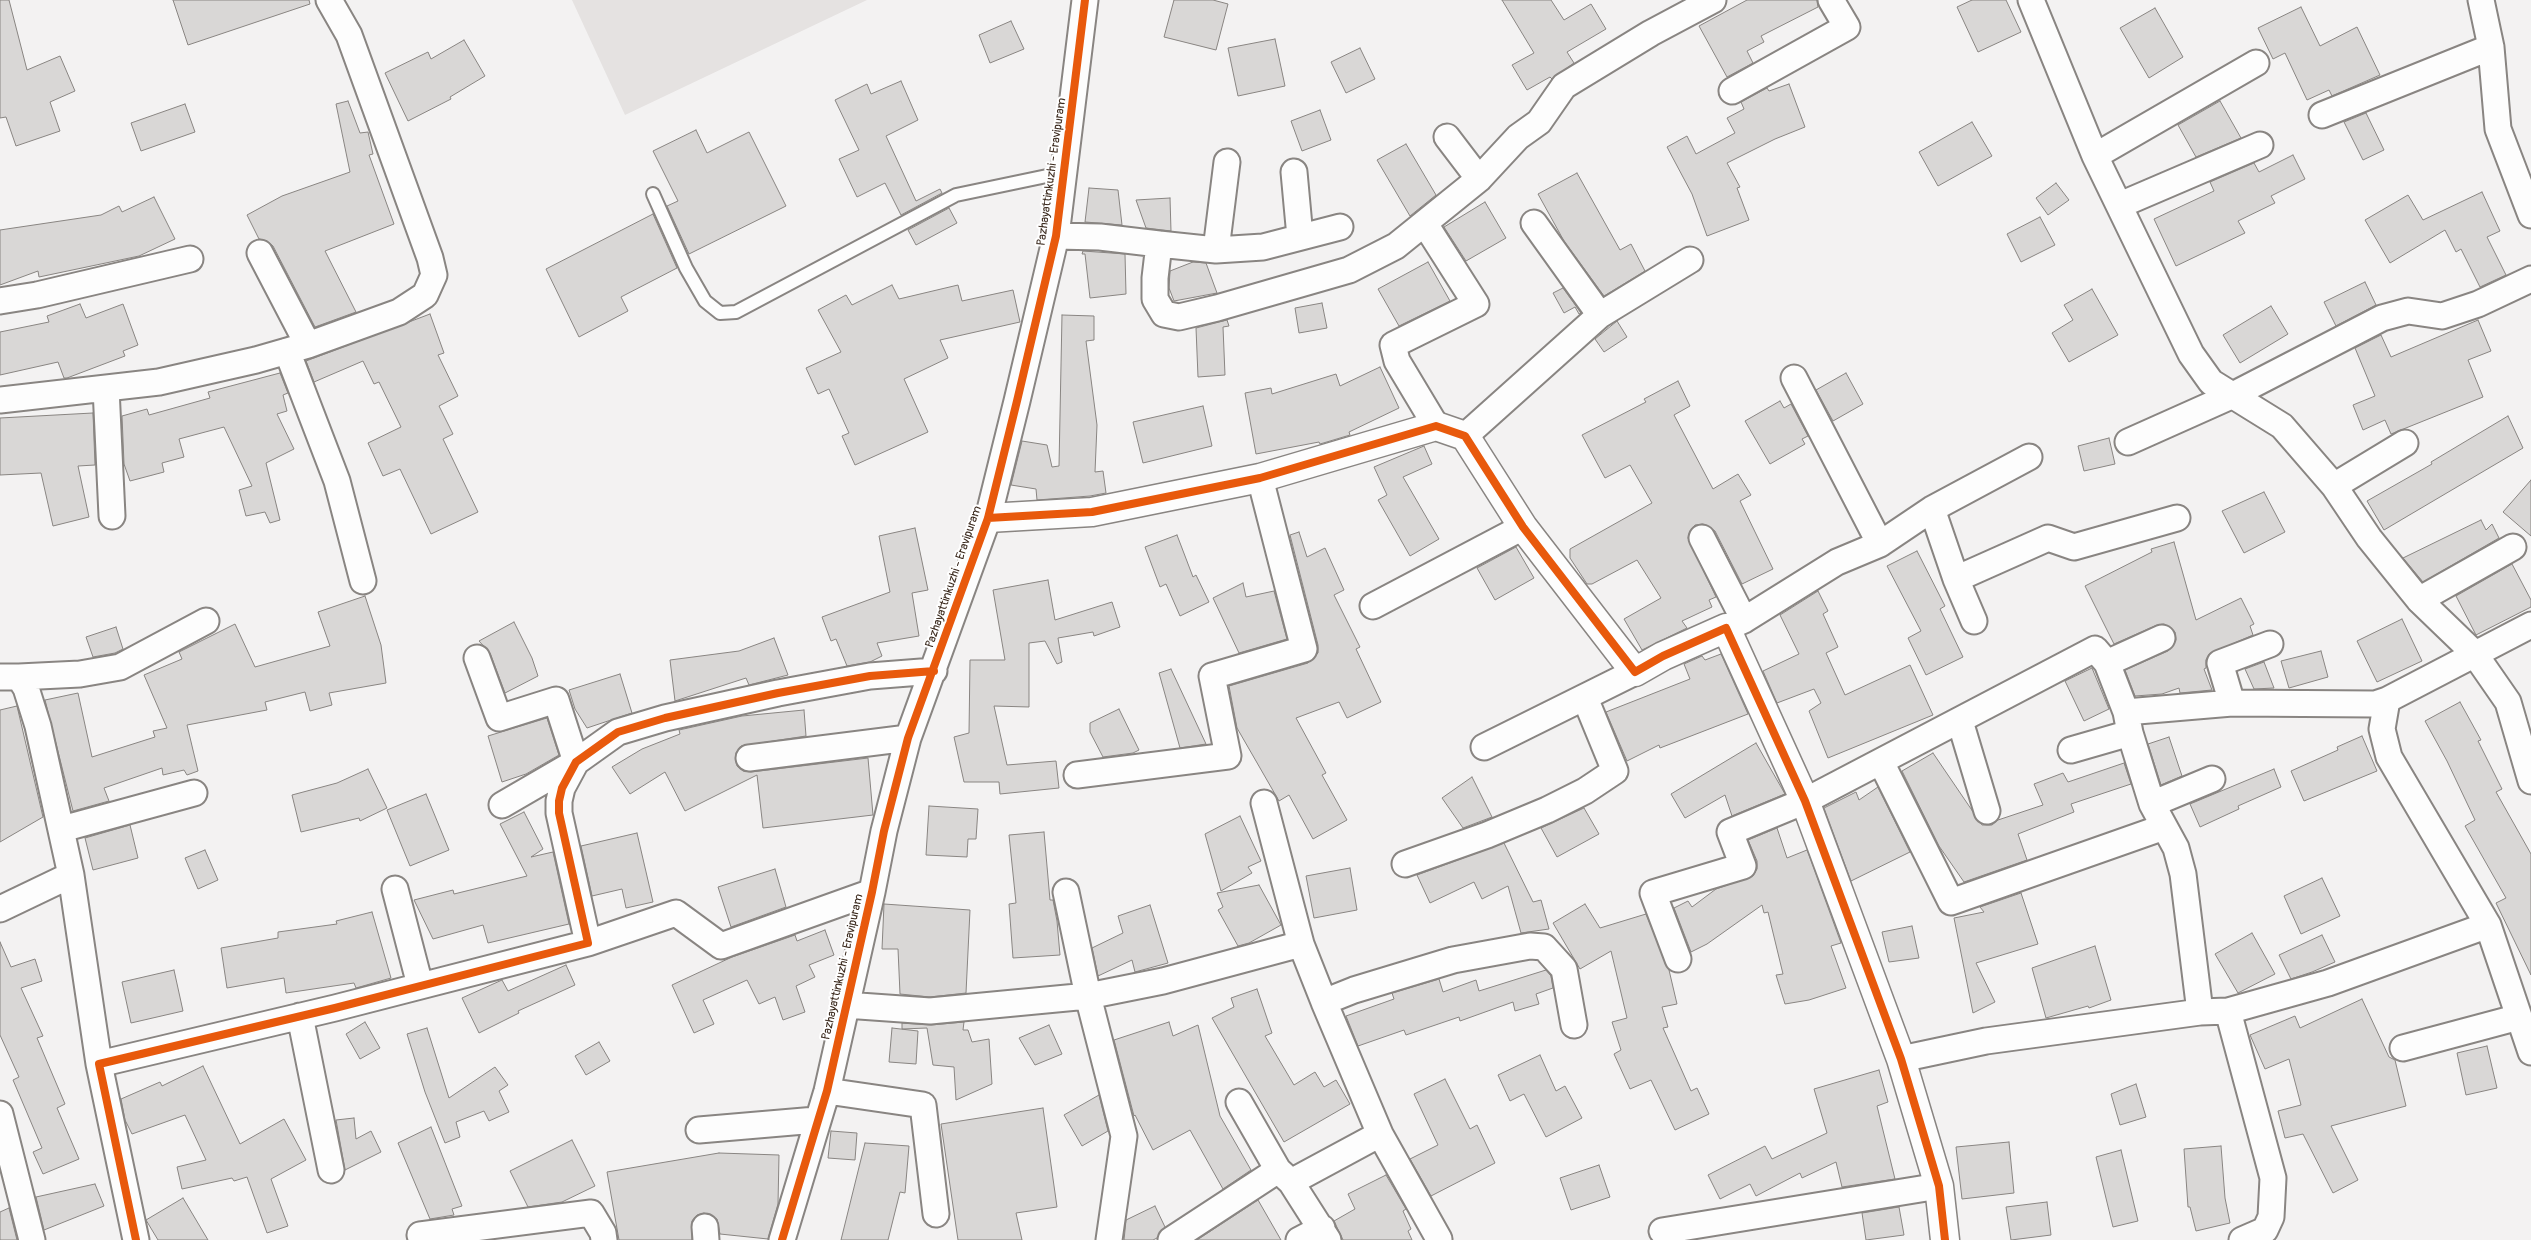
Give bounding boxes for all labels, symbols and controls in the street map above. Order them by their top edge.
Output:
street label: Pazhayattinkuzhi - Eravipuram [1034,97,1070,247]
street label: Pazhayattinkuzhi - Eravipuram [923,504,985,650]
street label: Pazhayattinkuzhi - Eravipuram [819,893,867,1041]

